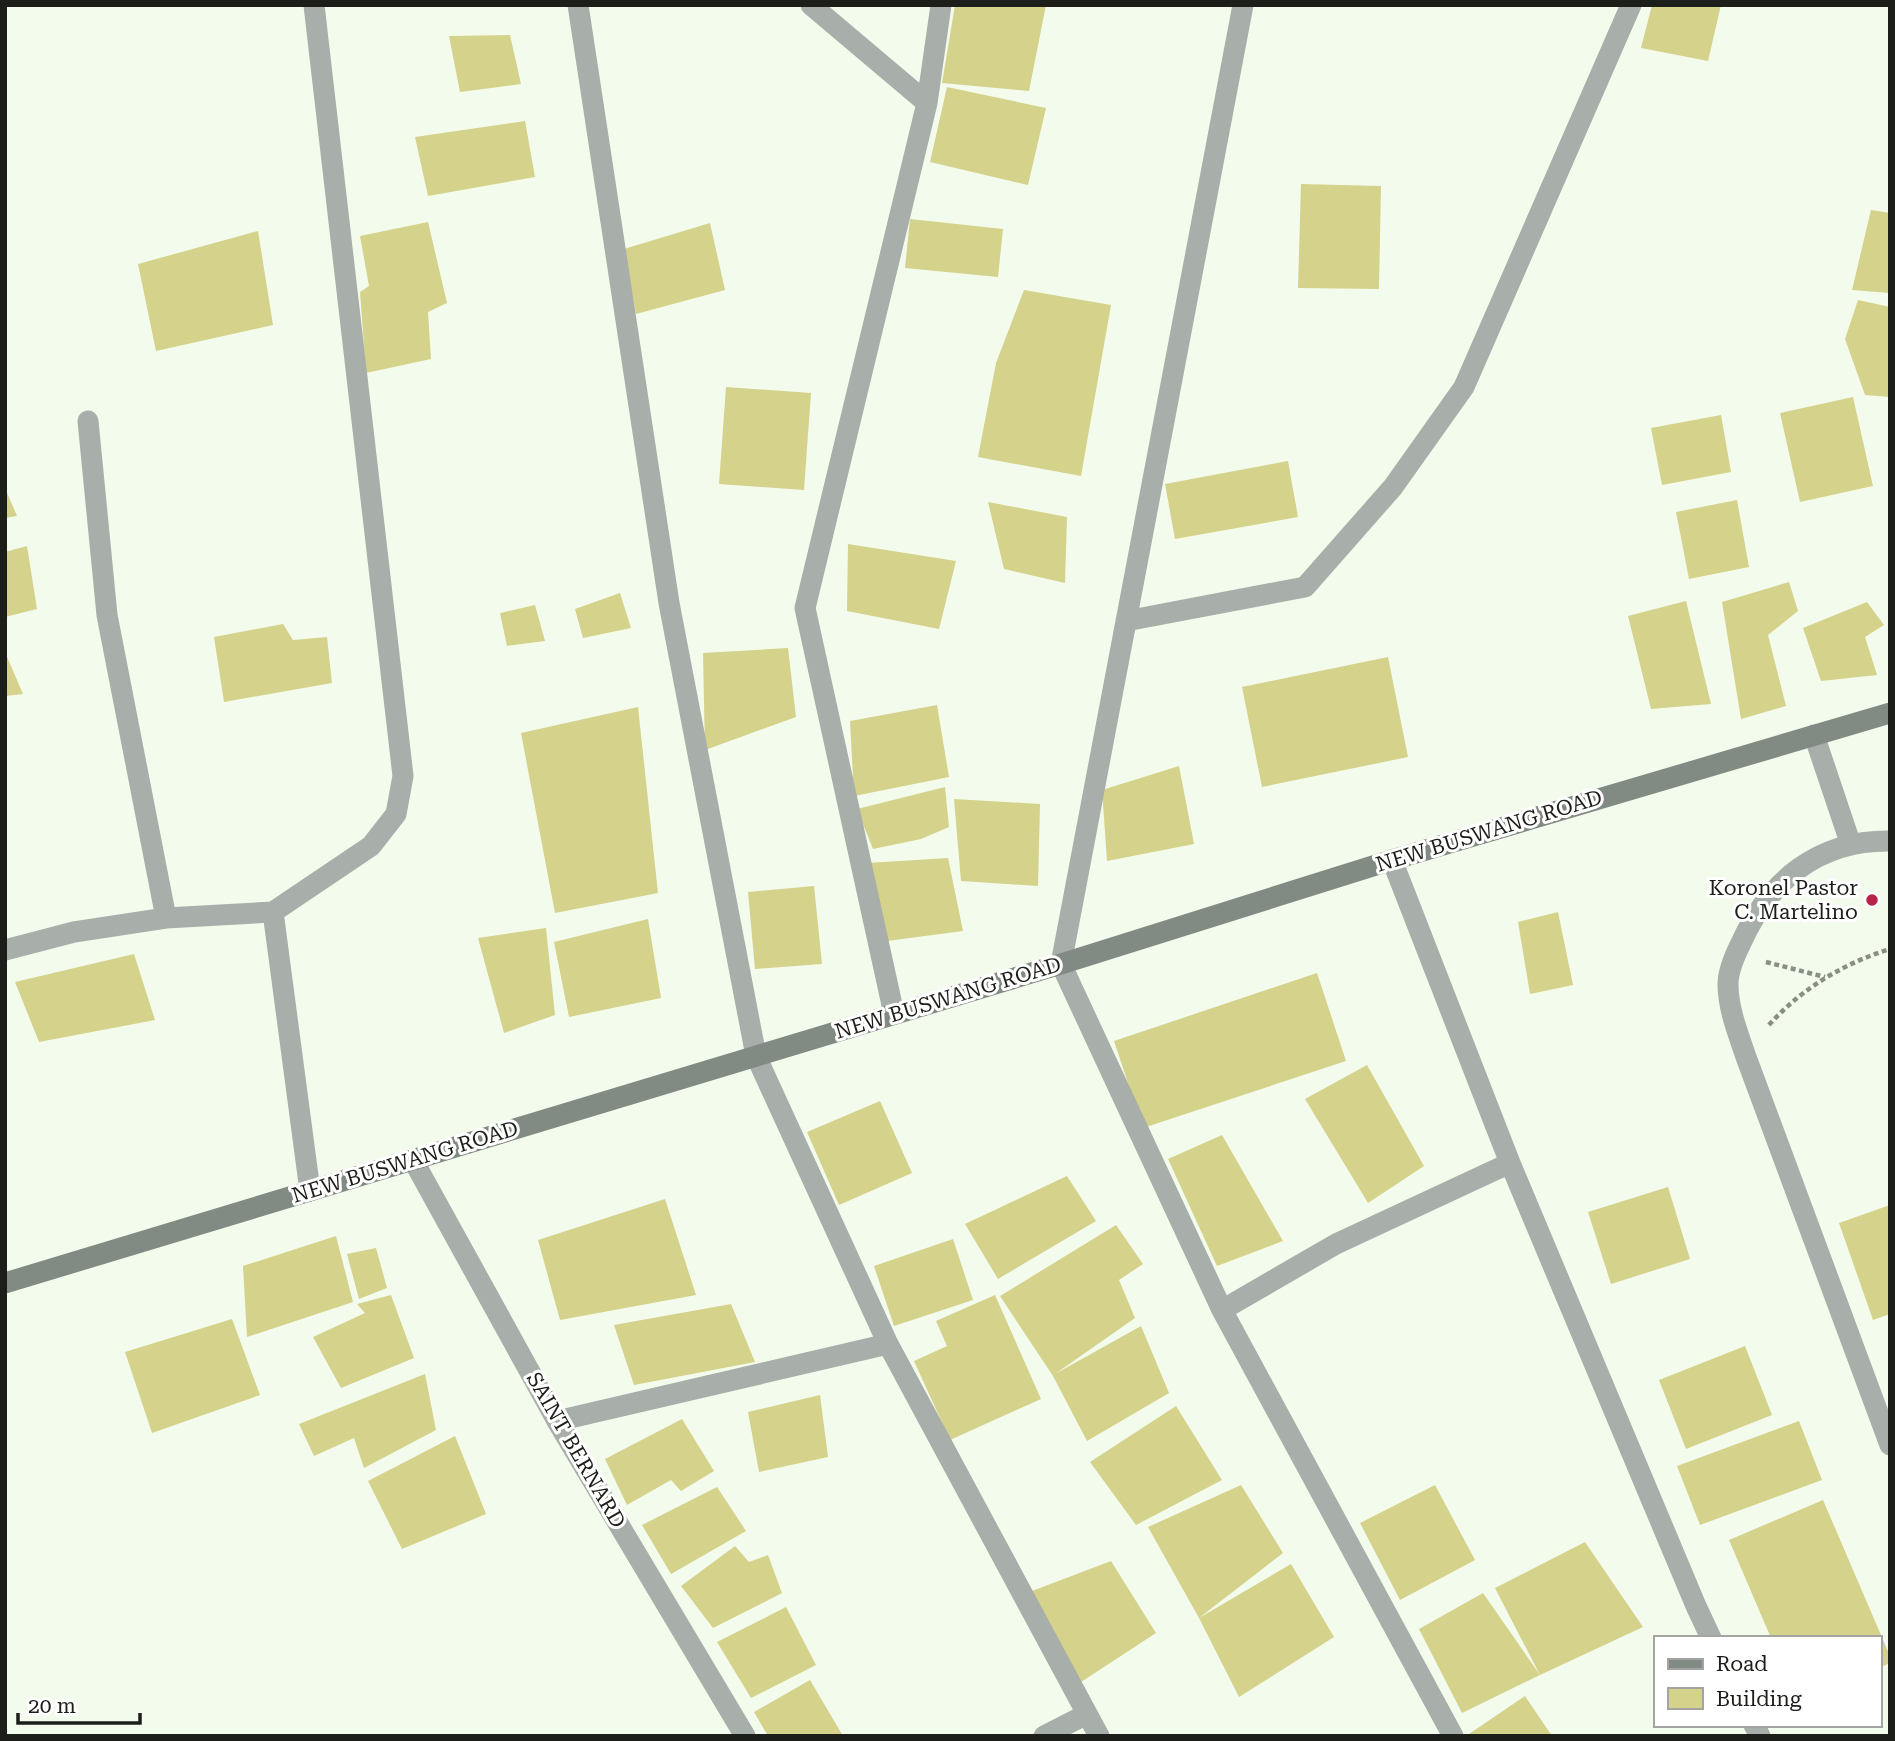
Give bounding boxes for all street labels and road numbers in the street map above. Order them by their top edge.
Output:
street label: NEW BUSWANG ROAD [1373,785,1605,877]
street label: NEW BUSWANG ROAD [832,952,1064,1044]
street label: NEW BUSWANG ROAD [289,1116,521,1208]
street label: SAINT BERNARD [522,1368,630,1532]

